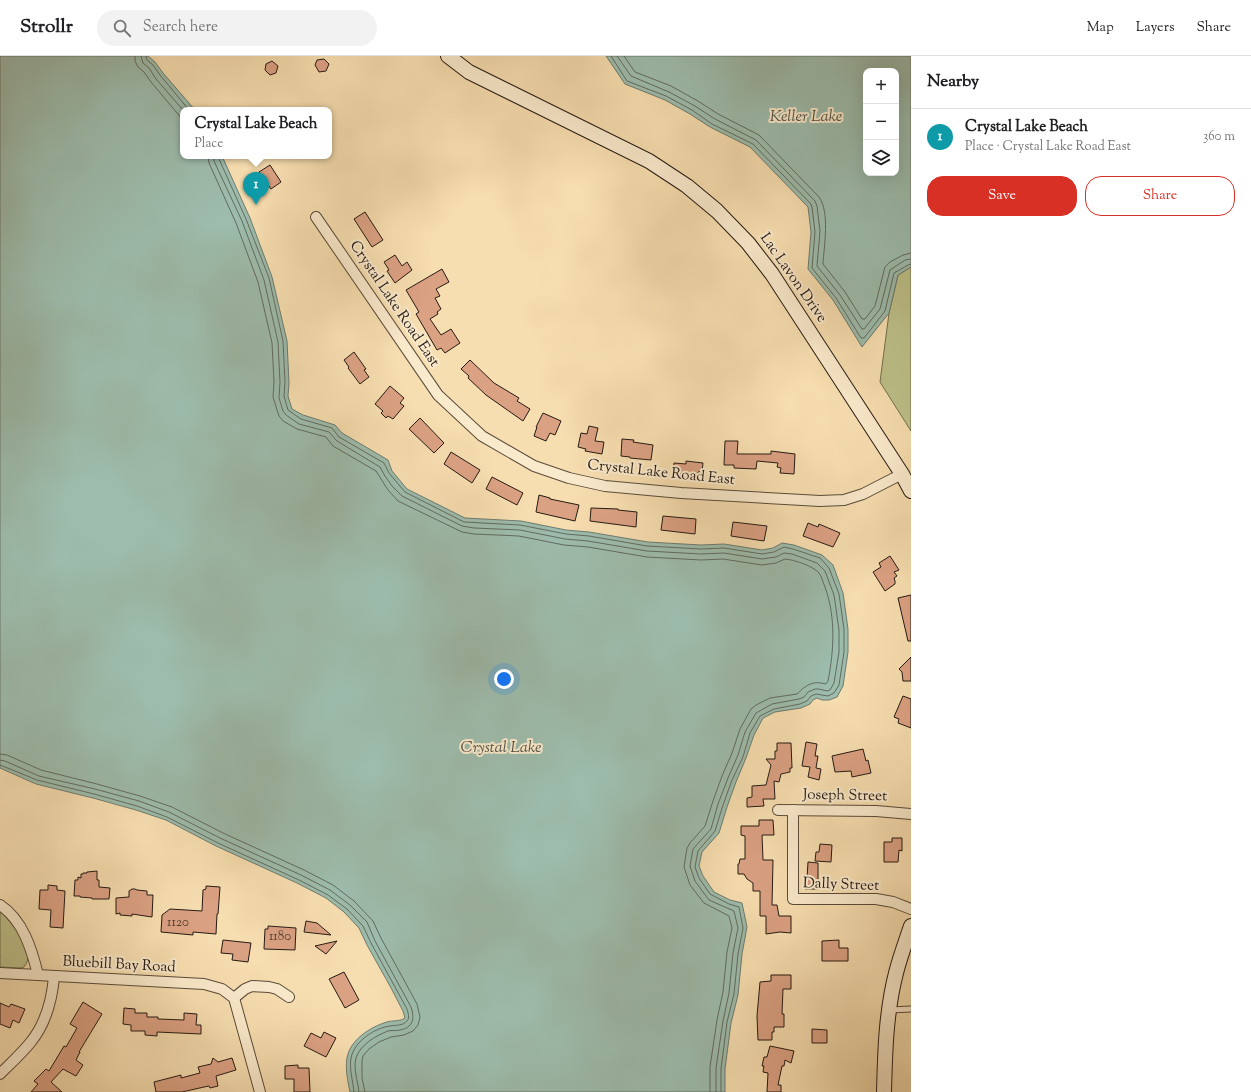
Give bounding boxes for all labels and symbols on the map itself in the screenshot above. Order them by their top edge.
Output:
water label: Keller Lake [770,106,842,129]
pin: 1 [243,172,269,205]
street label: Lac Lavon Drive [754,229,832,327]
street label: Crystal Lake Road East [344,237,444,371]
street label: Crystal Lake Road East [586,455,736,491]
your location [494,669,514,689]
water label: Crystal Lake [460,737,542,760]
street label: Joseph Street [802,785,887,807]
street label: Dally Street [802,873,880,897]
house number: 1120 [167,914,189,932]
house number: 1180 [269,928,291,946]
street label: Bluebill Bay Road [62,952,177,978]

